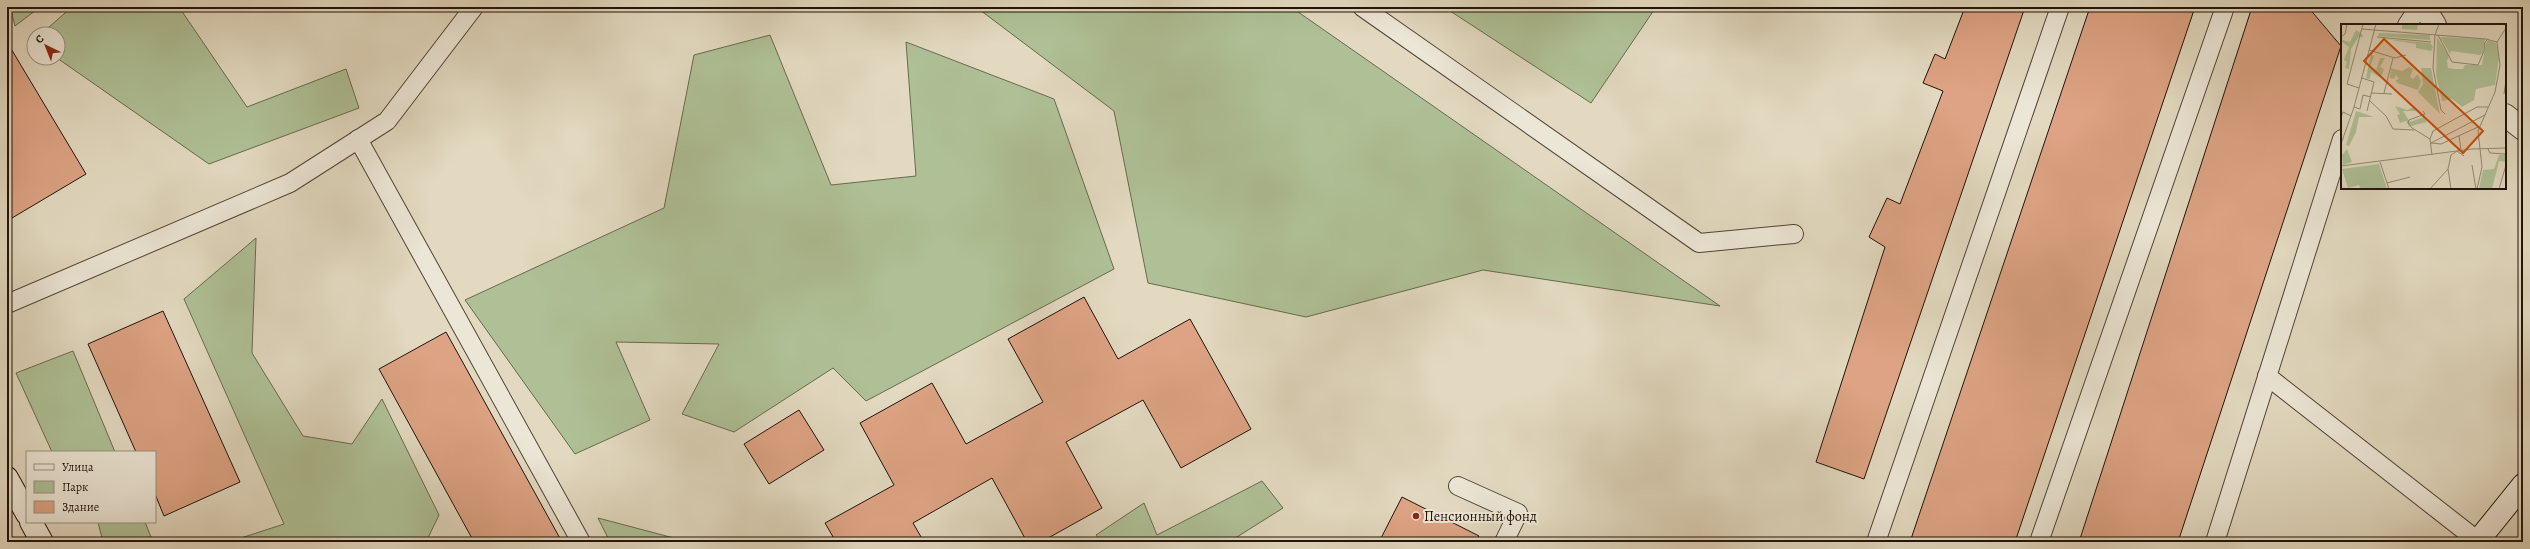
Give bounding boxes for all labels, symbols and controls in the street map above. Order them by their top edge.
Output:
inset map [2341,24,2506,189]
north arrow [26,26,66,66]
text: С [32,31,47,47]
legend [26,451,156,523]
text: Улица [62,459,94,475]
text: Парк [62,479,88,495]
text: Здание [62,499,99,515]
place label: Пенсионный фонд [1424,507,1537,526]
marker: Пенсионный фонд [1411,511,1421,521]

